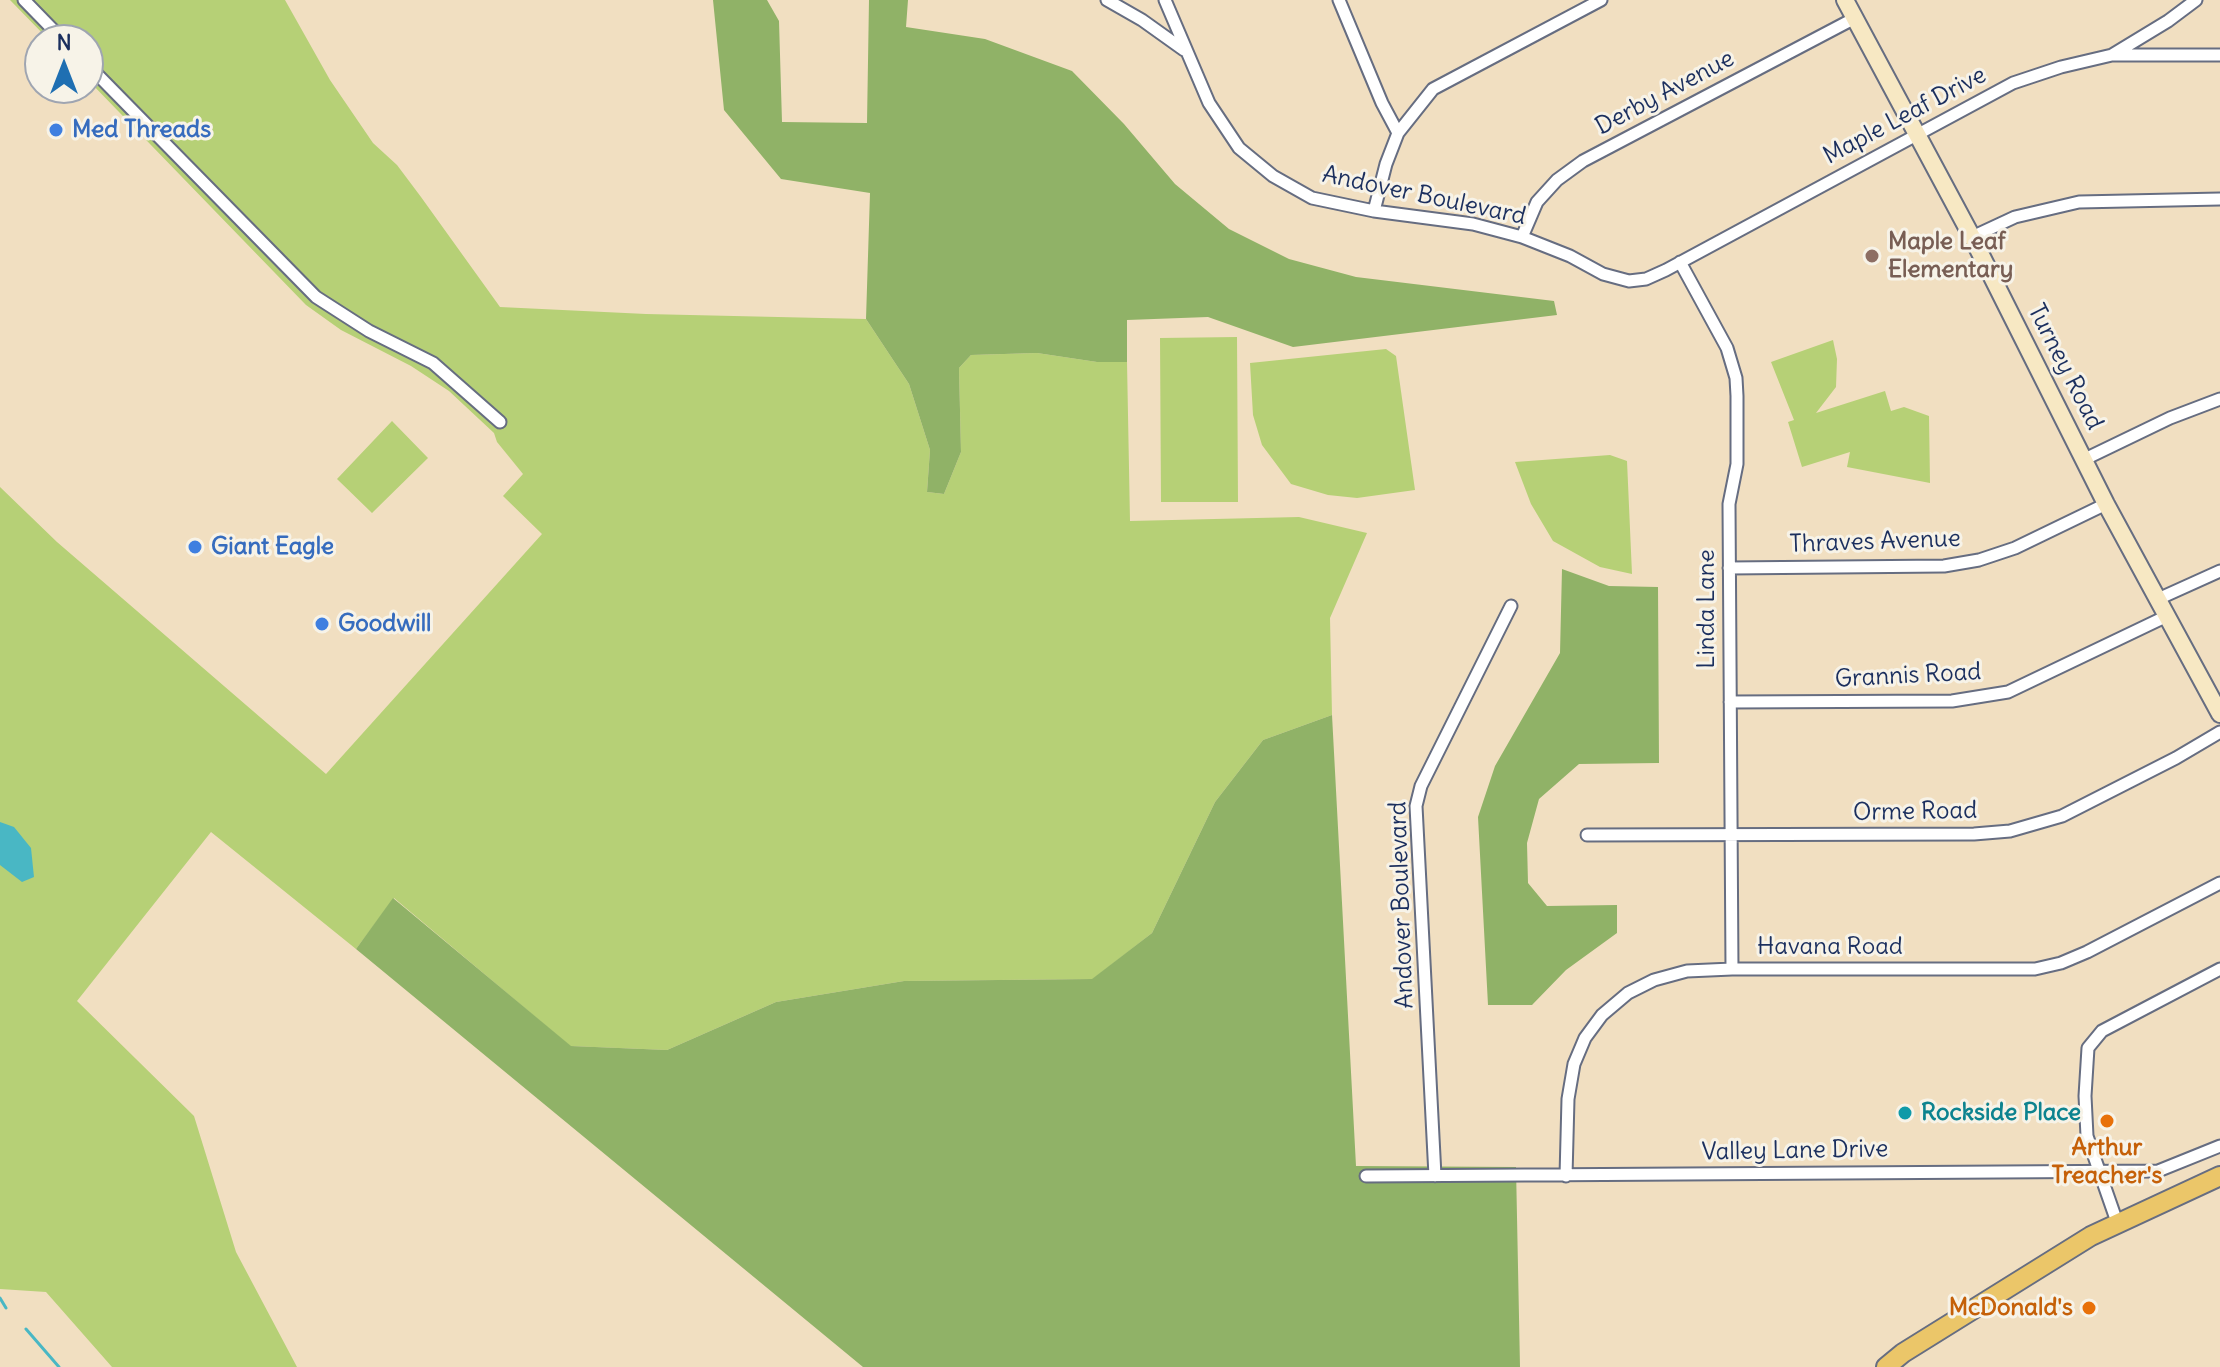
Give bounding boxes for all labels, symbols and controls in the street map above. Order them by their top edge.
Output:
north arrow [24,24,104,104]
text: N [56,28,72,56]
street label: Derby Avenue [1591,44,1739,142]
street label: Maple Leaf Drive [1819,61,1991,171]
place label: Med Threads [72,116,211,144]
marker: Med Threads [47,121,65,139]
street label: Andover Boulevard [1320,160,1528,232]
place label: Maple Leaf Elementary [1888,228,2013,284]
marker: Maple Leaf Elementary [1863,247,1881,265]
street label: Turney Road [2021,299,2109,435]
street label: Thraves Avenue [1789,525,1961,559]
place label: Giant Eagle [211,533,334,561]
marker: Giant Eagle [186,538,204,556]
street label: Linda Lane [1693,549,1721,669]
place label: Goodwill [338,610,431,638]
marker: Goodwill [313,615,331,633]
street label: Grannis Road [1834,658,1982,694]
street label: Orme Road [1853,797,1977,827]
street label: Andover Boulevard [1384,801,1420,1009]
street label: Havana Road [1757,933,1903,961]
place label: Rockside Place [1921,1099,2081,1127]
marker: Rockside Place [1896,1104,1914,1122]
marker: Arthur Treacher's [2098,1112,2116,1130]
place label: Arthur Treacher's [2052,1134,2162,1190]
street label: Valley Lane Drive [1701,1135,1889,1167]
place label: McDonald's [1949,1294,2073,1322]
marker: McDonald's [2080,1299,2098,1317]

